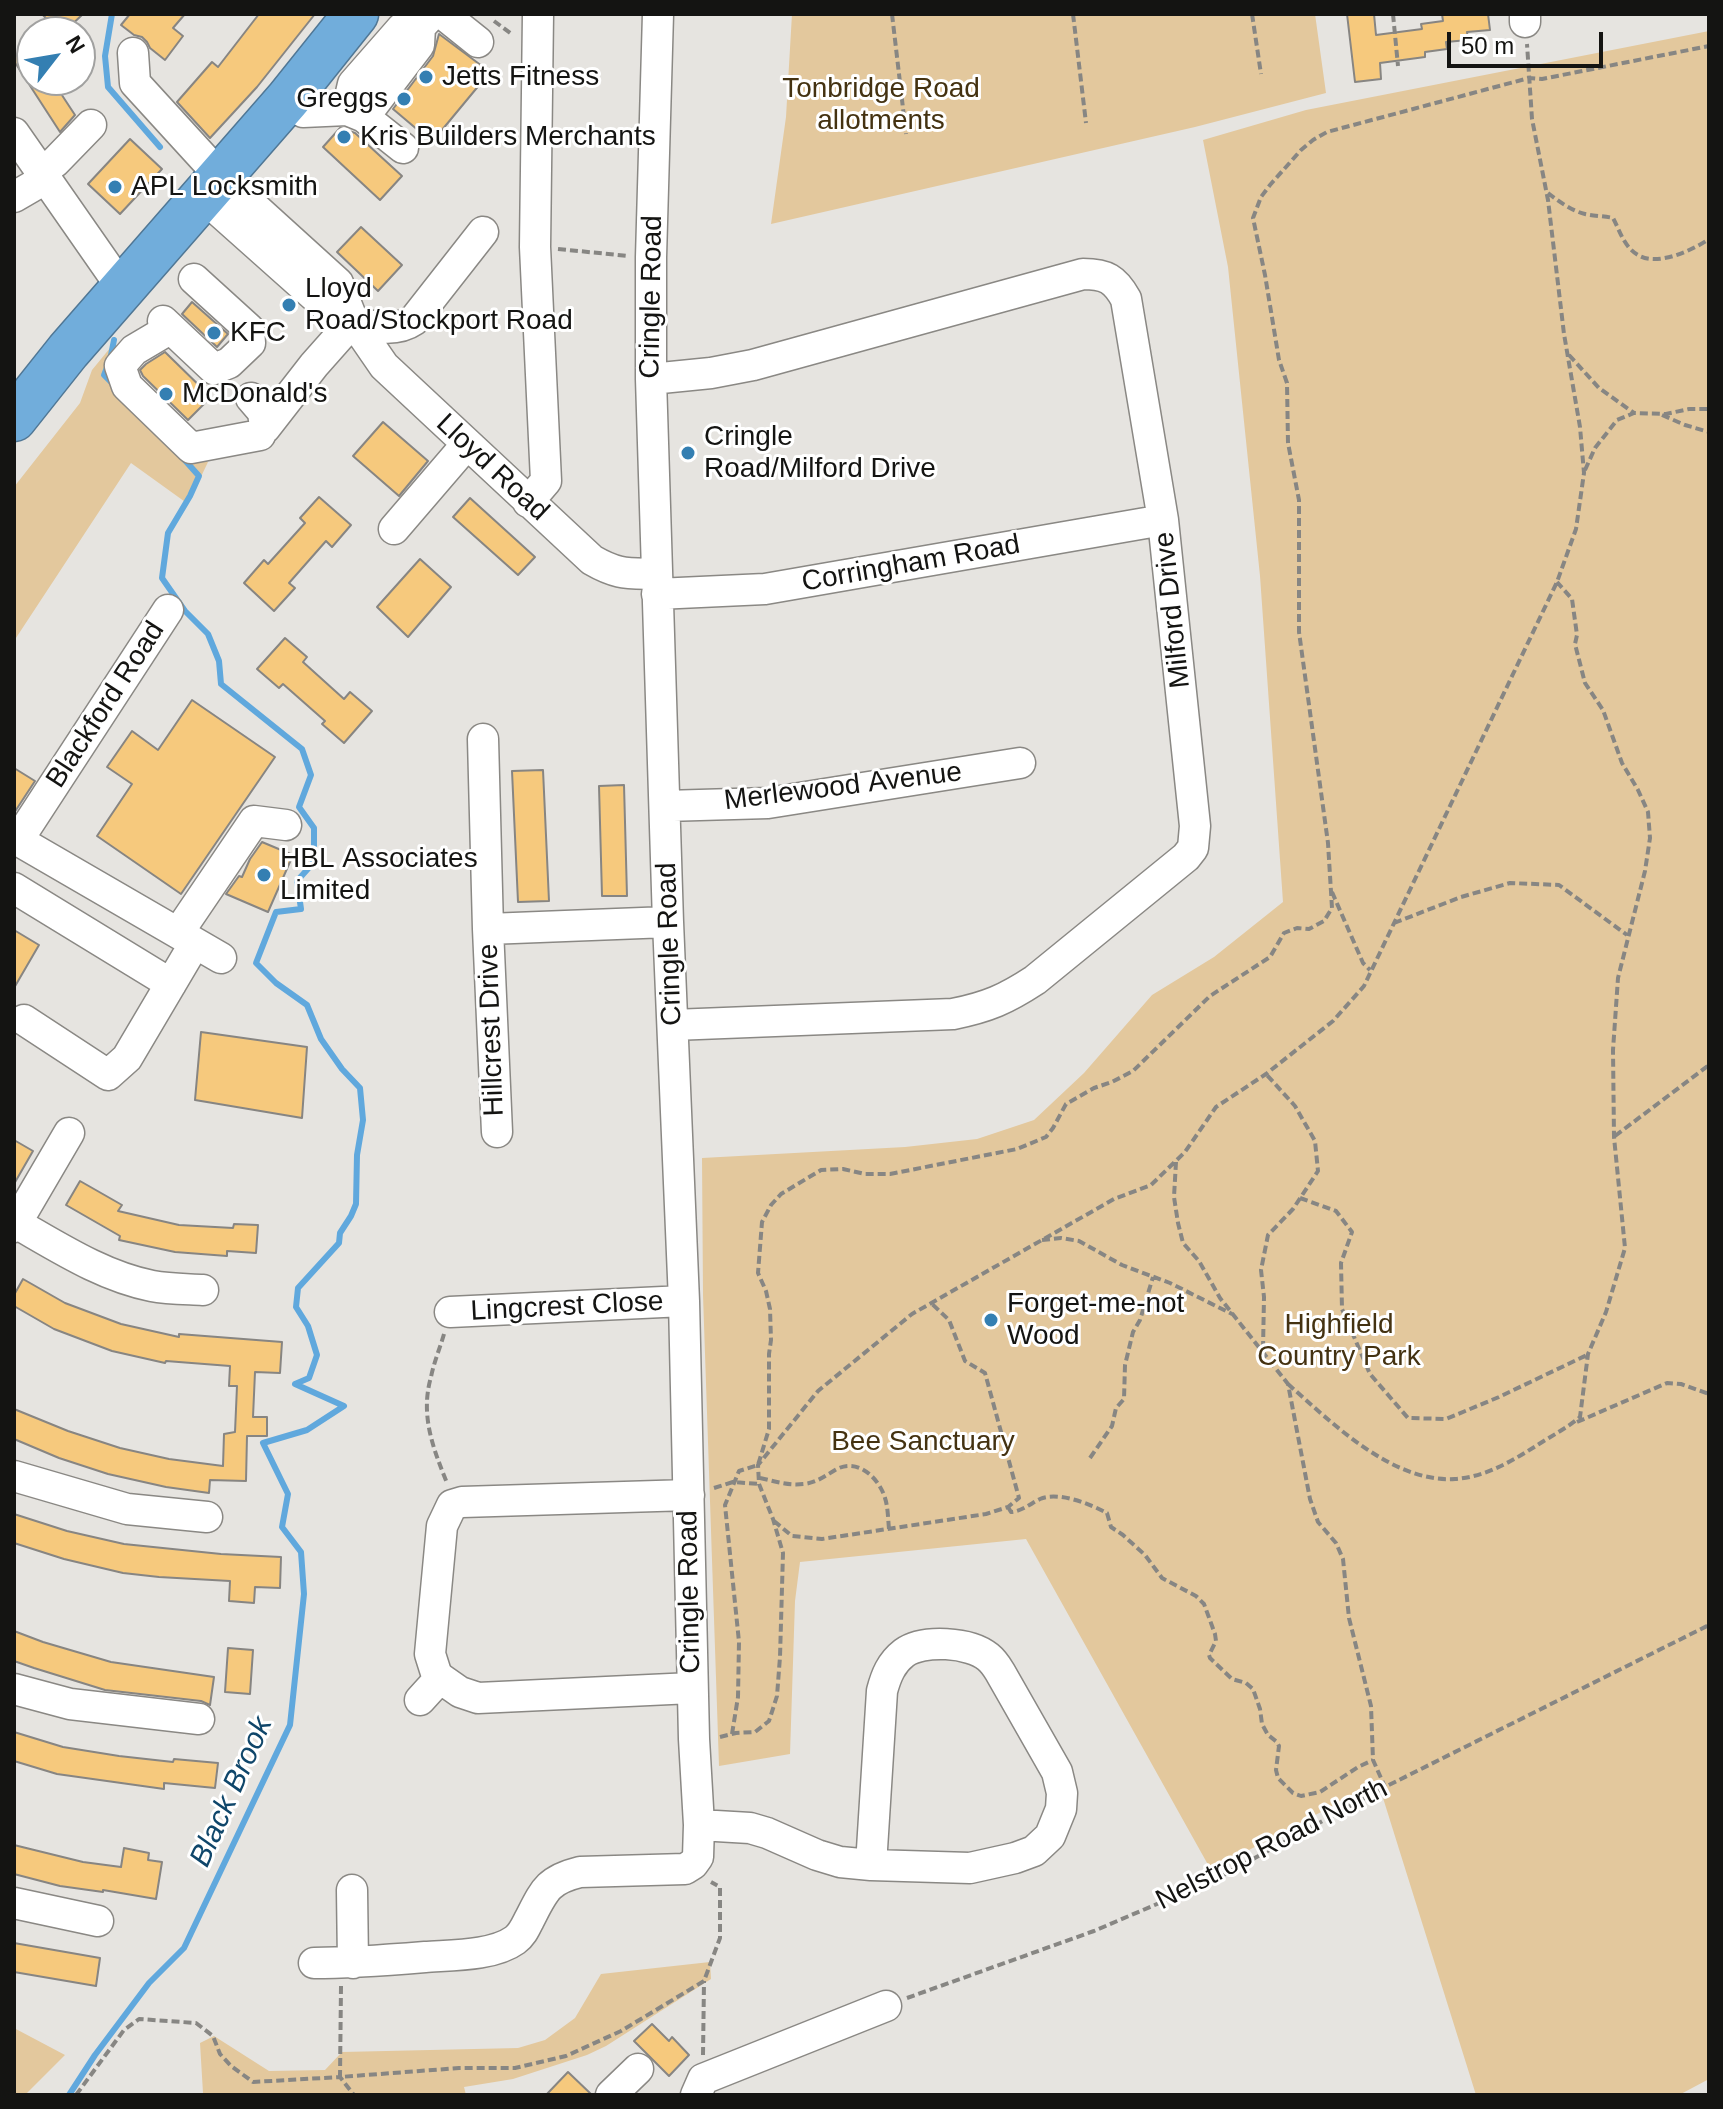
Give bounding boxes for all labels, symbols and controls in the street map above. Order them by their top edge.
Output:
north arrow [16,16,96,96]
scale bar [1451,16,1607,66]
text: N [60,31,90,58]
text: 50 m [1461,32,1514,59]
place label: Jetts Fitness [442,60,599,94]
marker: Jetts Fitness [417,68,435,86]
park label: Tonbridge Road allotments [782,72,980,138]
place label: Greggs [296,82,388,116]
marker: Greggs [395,90,413,108]
place label: Kris Builders Merchants [360,120,656,154]
marker: Kris Builders Merchants [335,128,353,146]
place label: APL Locksmith [131,170,318,204]
marker: APL Locksmith [106,178,124,196]
street label: Cringle Road [634,215,670,379]
place label: Lloyd Road/Stockport Road [305,272,573,338]
marker: Lloyd Road/Stockport Road [280,296,298,314]
place label: KFC [230,316,286,350]
marker: KFC [205,324,223,342]
place label: McDonald's [182,377,327,411]
marker: McDonald's [157,385,175,403]
street label: Lloyd Road [429,407,555,529]
place label: Cringle Road/Milford Drive [704,420,936,486]
marker: Cringle Road/Milford Drive [679,444,697,462]
street label: Corringham Road [799,528,1023,600]
street label: Milford Drive [1148,530,1198,690]
street label: Blackford Road [40,616,172,794]
street label: Merlewood Avenue [722,756,964,818]
place label: HBL Associates Limited [280,842,478,908]
street label: Cringle Road [650,862,690,1026]
marker: HBL Associates Limited [255,866,273,884]
street label: Hillcrest Drive [472,943,512,1117]
street label: Lingcrest Close [470,1285,664,1329]
place label: Forget-me-not Wood [1007,1287,1184,1353]
park label: Highfield Country Park [1257,1308,1421,1374]
marker: Forget-me-not Wood [982,1311,1000,1329]
park label: Bee Sanctuary [831,1425,1015,1459]
street label: Cringle Road [672,1510,708,1674]
water label: Black Brook [183,1712,281,1872]
street label: Nelstrop Road North [1151,1772,1393,1918]

